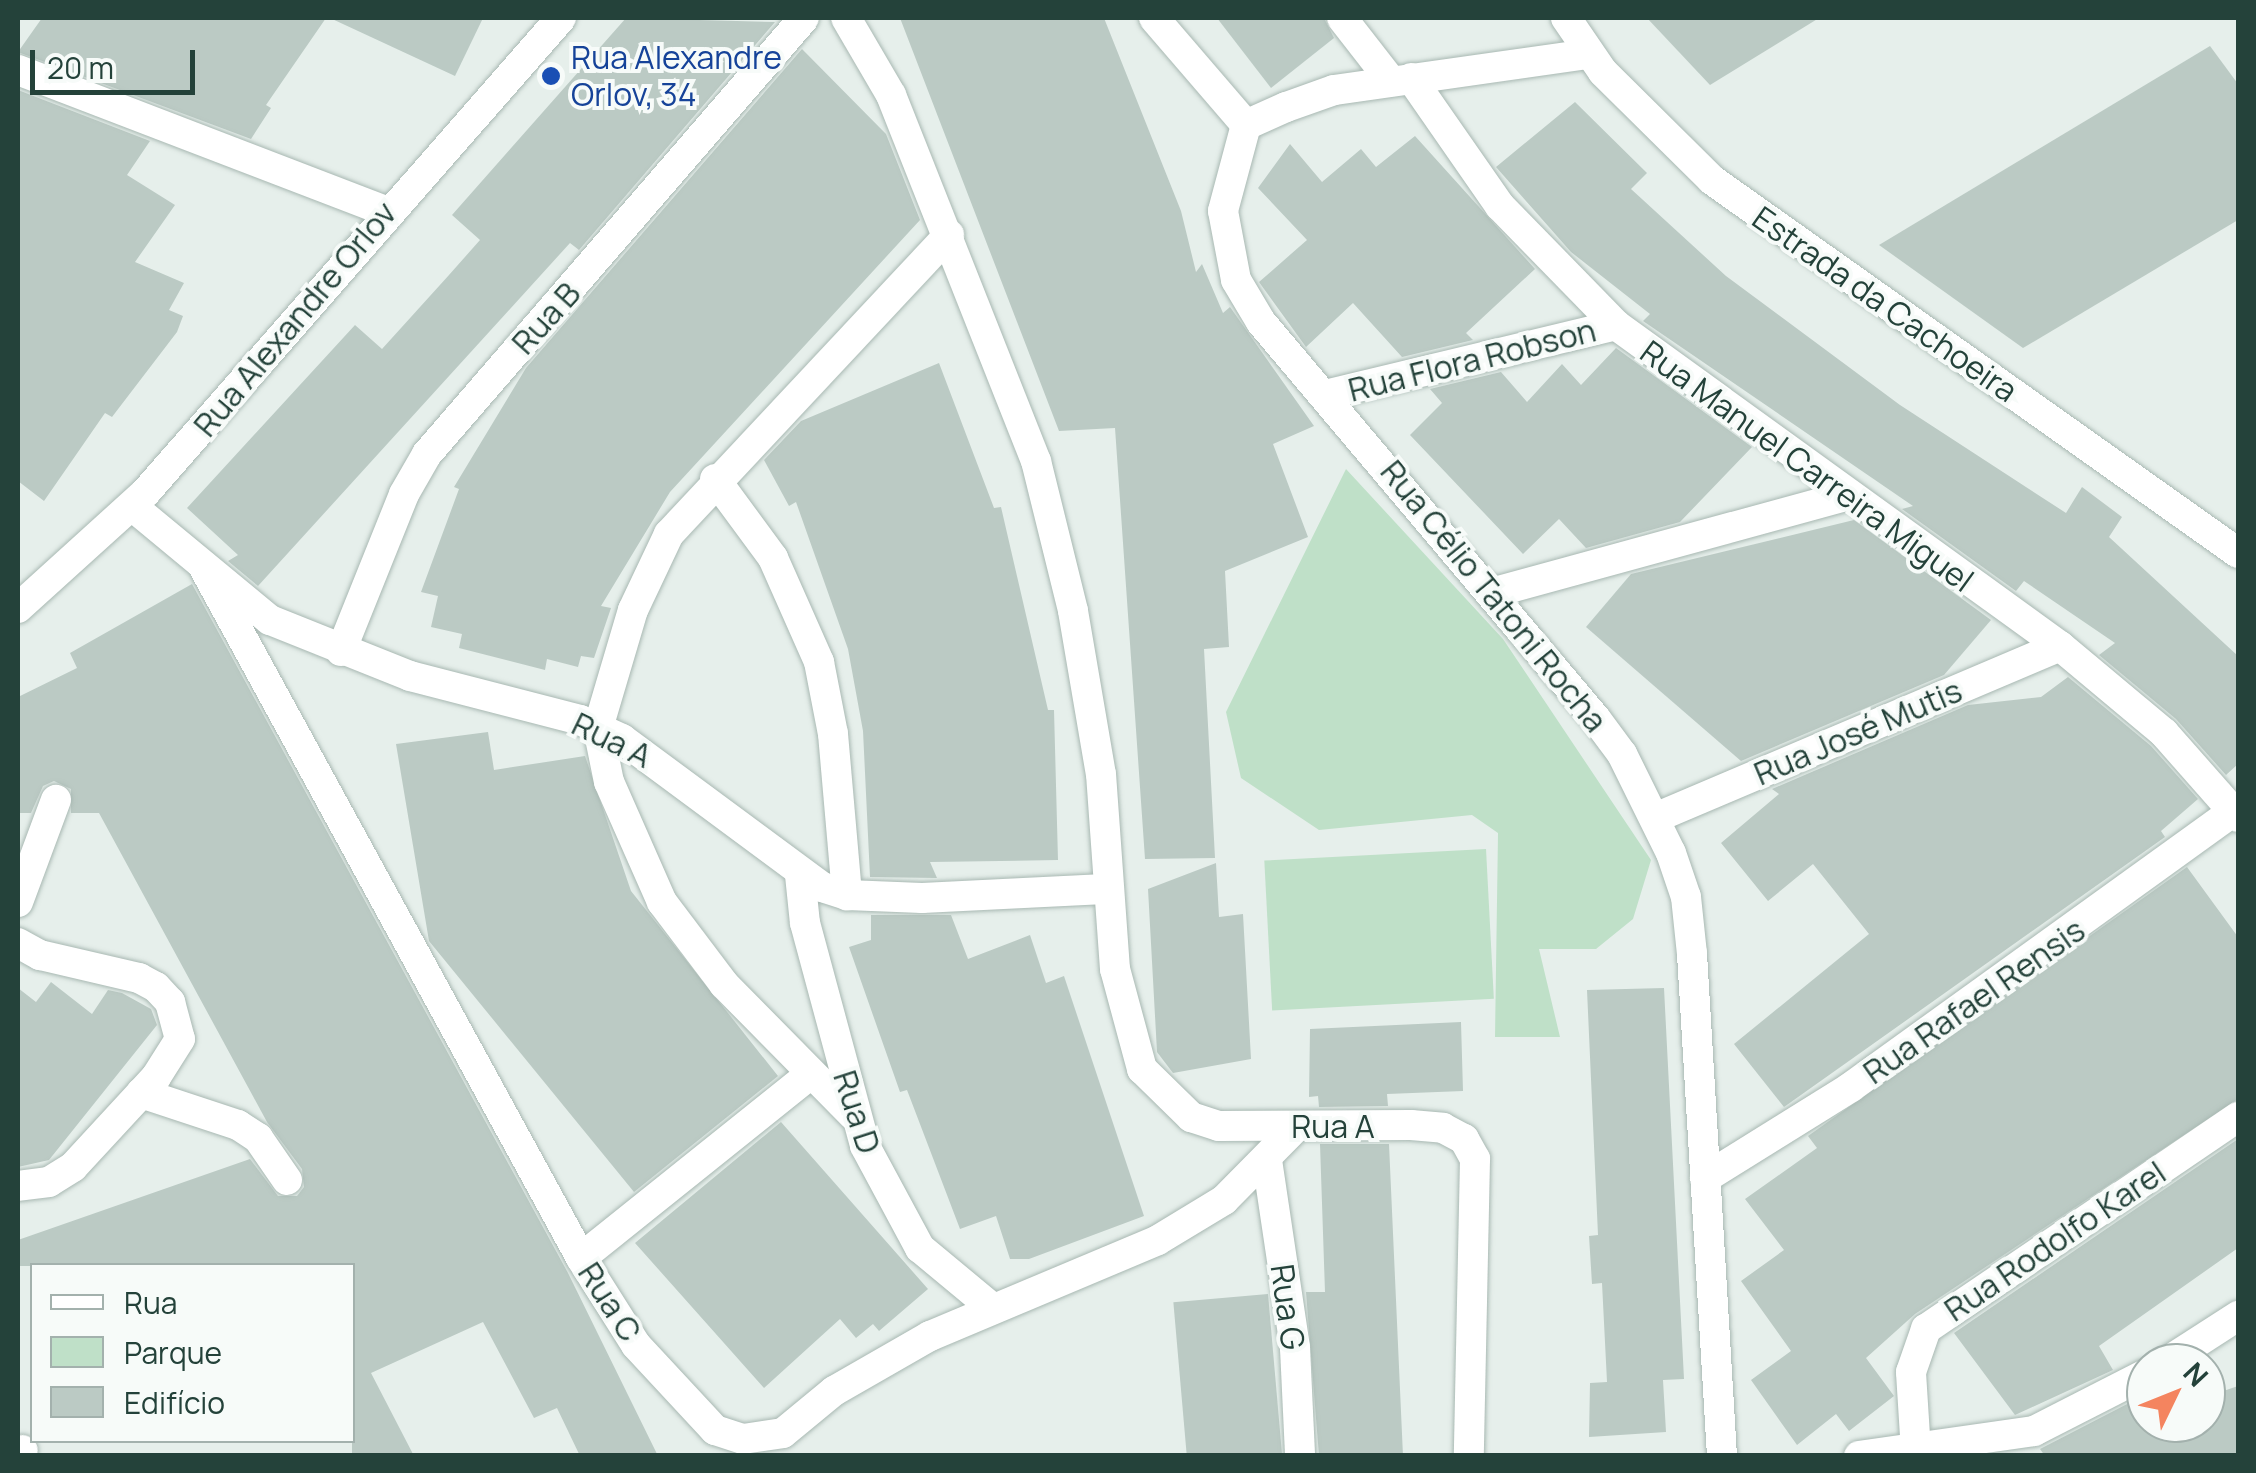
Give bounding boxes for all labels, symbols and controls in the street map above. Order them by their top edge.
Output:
scale bar [35,30,200,92]
place label: Rua Alexandre Orlov, 34 [571,39,782,114]
text: 20 m [47,47,114,88]
marker: Rua Alexandre Orlov, 34 [540,65,562,87]
street label: Rua Alexandre Orlov [186,194,404,444]
street label: Estrada da Cachoeira [1745,198,2025,410]
street label: Rua B [504,274,588,362]
street label: Rua Flora Robson [1344,311,1600,409]
street label: Rua Manuel Carreira Miguel [1633,332,1981,600]
street label: Rua Célio Tatoni Rocha [1373,453,1615,739]
street label: Rua José Mutis [1748,671,1968,793]
street label: Rua A [566,704,658,776]
street label: Rua Rafael Rensis [1856,910,2092,1092]
street label: Rua D [826,1066,888,1158]
street label: Rua A [1291,1107,1375,1145]
street label: Rua Rodolfo Karel [1937,1153,2173,1329]
street label: Rua C [570,1255,650,1349]
street label: Rua G [1263,1262,1313,1352]
legend [30,1263,355,1443]
text: Rua [124,1282,177,1323]
text: Parque [124,1332,222,1373]
north arrow [2126,1343,2226,1443]
text: N [2176,1354,2217,1394]
text: Edifício [124,1382,225,1423]

